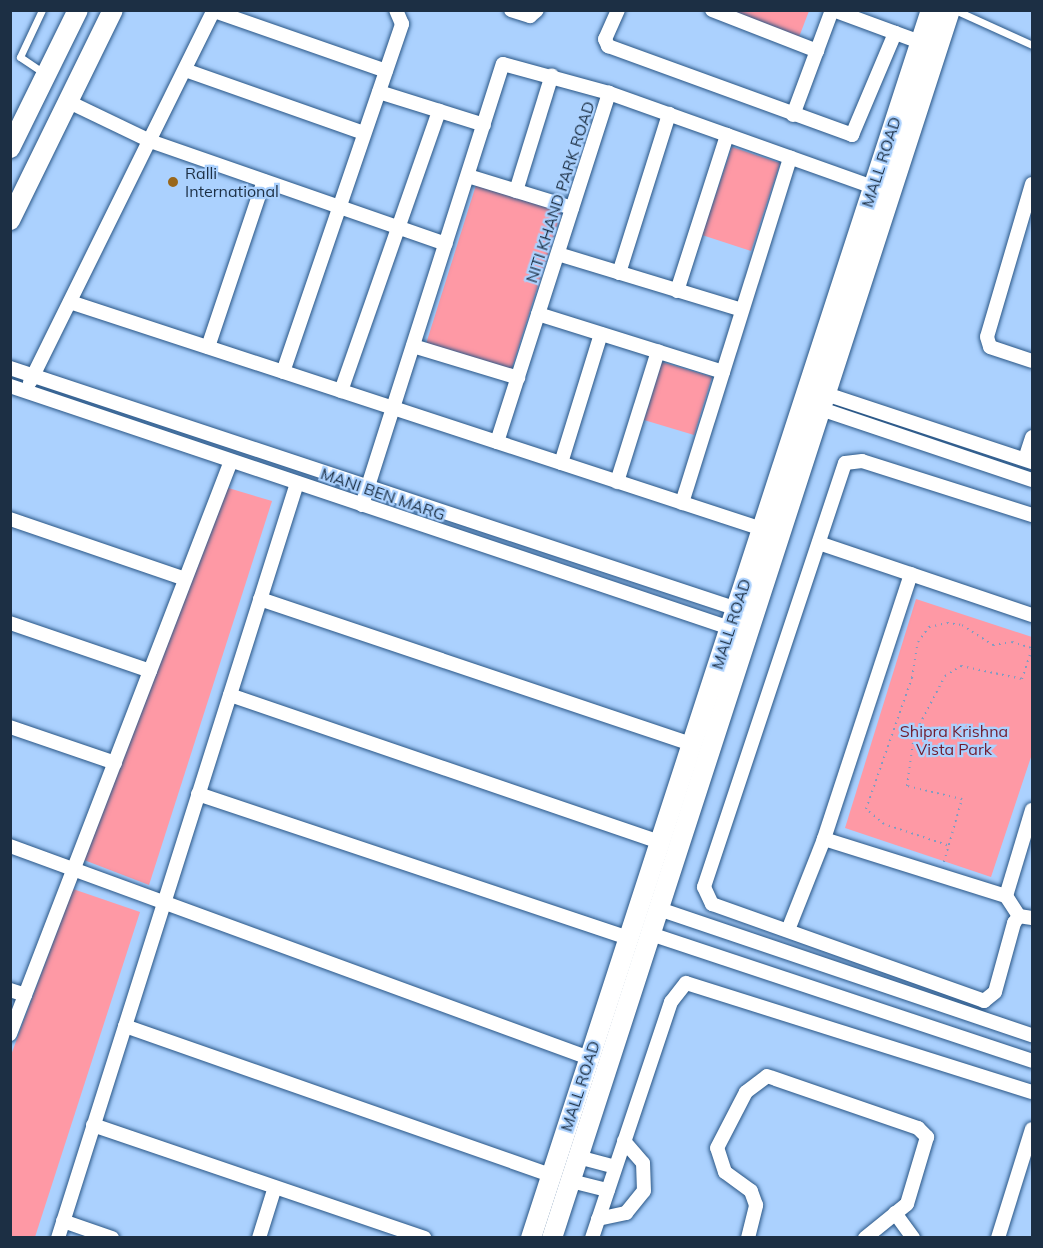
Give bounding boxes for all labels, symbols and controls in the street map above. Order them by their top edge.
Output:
street label: NITI KHAND PARK ROAD [522,99,598,285]
street label: MALL ROAD [857,114,905,210]
place label: Ralli International [185,163,279,201]
marker: Ralli International [166,175,180,189]
street label: MANI BEN MARG [318,464,448,524]
street label: MALL ROAD [707,576,755,672]
park label: Shipra Krishna Vista Park [900,721,1008,759]
street label: MALL ROAD [556,1038,604,1134]

